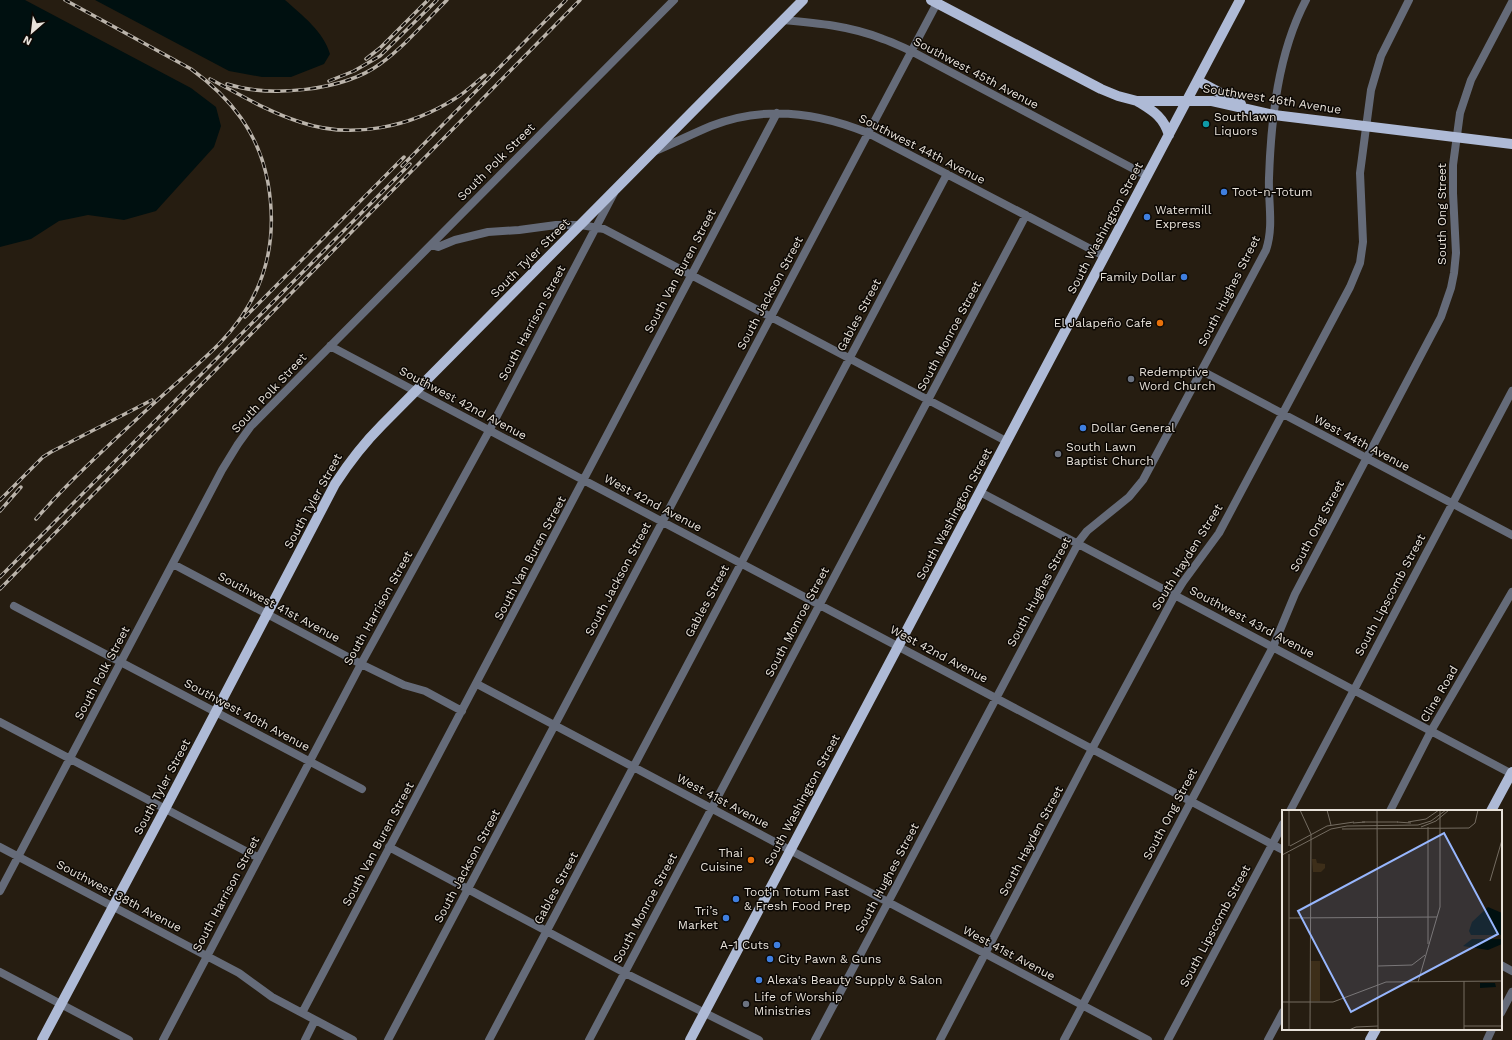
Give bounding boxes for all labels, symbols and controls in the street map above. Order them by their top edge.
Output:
north arrow [12,12,52,52]
text: N [21,33,34,48]
street label: Southwest 45th Avenue [911,34,1041,112]
street label: Southwest 46th Avenue [1202,81,1342,117]
place label: Southlawn Liquors [1214,110,1277,138]
street label: Southwest 44th Avenue [856,111,988,187]
marker: Southlawn Liquors [1201,119,1211,129]
street label: South Polk Street [454,120,538,204]
street label: South Washington Street [1064,160,1146,296]
street label: South Ong Street [1435,163,1449,265]
place label: Toot-n-Totum [1232,185,1313,199]
marker: Toot-n-Totum [1219,187,1229,197]
place label: Watermill Express [1155,203,1212,231]
street label: South Van Buren Street [641,207,719,335]
marker: Watermill Express [1142,212,1152,222]
street label: South Tyler Street [487,215,573,301]
street label: South Hughes Street [1195,233,1263,349]
street label: South Jackson Street [734,234,806,352]
street label: South Harrison Street [496,263,568,383]
place label: Family Dollar [1100,270,1176,284]
marker: Family Dollar [1179,272,1189,282]
street label: Gables Street [834,276,884,354]
street label: South Monroe Street [914,279,984,393]
place label: El Jalapeño Cafe [1054,316,1152,330]
marker: El Jalapeño Cafe [1155,318,1165,328]
street label: South Polk Street [229,350,309,436]
street label: Southwest 42nd Avenue [397,363,529,443]
place label: Redemptive Word Church [1139,365,1216,393]
marker: Redemptive Word Church [1126,374,1136,384]
street label: West 44th Avenue [1312,412,1412,474]
place label: Dollar General [1091,421,1175,435]
marker: Dollar General [1078,423,1088,433]
place label: South Lawn Baptist Church [1066,440,1154,468]
street label: South Washington Street [913,446,995,582]
marker: South Lawn Baptist Church [1053,449,1063,459]
street label: South Tyler Street [281,451,345,551]
street label: West 42nd Avenue [602,471,704,535]
street label: South Ong Street [1287,478,1347,574]
street label: South Van Buren Street [491,494,569,622]
street label: South Hayden Street [1149,501,1225,613]
street label: South Jackson Street [582,520,654,638]
street label: South Lipscomb Street [1352,532,1428,658]
street label: South Hughes Street [1004,535,1074,649]
street label: South Harrison Street [341,548,415,668]
street label: Gables Street [682,562,732,640]
street label: South Monroe Street [762,565,832,679]
street label: Southwest 41st Avenue [216,569,342,645]
street label: Southwest 43rd Avenue [1187,583,1317,661]
street label: West 42nd Avenue [888,622,990,686]
street label: South Polk Street [71,624,133,722]
street label: Cline Road [1417,663,1461,725]
street label: Southwest 40th Avenue [182,676,312,754]
street label: South Washington Street [761,732,843,868]
street label: South Tyler Street [131,737,193,837]
street label: South Ong Street [1140,766,1200,862]
street label: West 41st Avenue [674,771,772,831]
street label: South Van Buren Street [339,780,417,908]
street label: South Hayden Street [996,784,1066,898]
street label: South Jackson Street [431,807,503,925]
inset map [1282,810,1502,1030]
street label: South Hughes Street [852,821,922,935]
street label: South Harrison Street [190,834,262,954]
place label: Thai Cuisine [700,846,743,874]
street label: Gables Street [531,849,581,927]
street label: South Monroe Street [610,851,680,965]
marker: Thai Cuisine [746,855,756,865]
street label: Southwest 38th Avenue [54,857,184,935]
street label: South Lipscomb Street [1177,863,1253,989]
place label: Toot'n Totum Fast & Fresh Food Prep [744,885,851,913]
marker: Toot'n Totum Fast & Fresh Food Prep [731,894,741,904]
place label: Tri’s Market [678,904,718,932]
marker: Tri’s Market [721,913,731,923]
street label: West 41st Avenue [960,923,1058,983]
place label: A-1 Cuts [720,938,769,952]
marker: A-1 Cuts [772,940,782,950]
place label: City Pawn & Guns [778,952,881,966]
marker: City Pawn & Guns [765,954,775,964]
place label: Alexa's Beauty Supply & Salon [767,973,943,987]
marker: Alexa's Beauty Supply & Salon [754,975,764,985]
place label: Life of Worship Ministries [754,990,843,1018]
marker: Life of Worship Ministries [741,999,751,1009]

